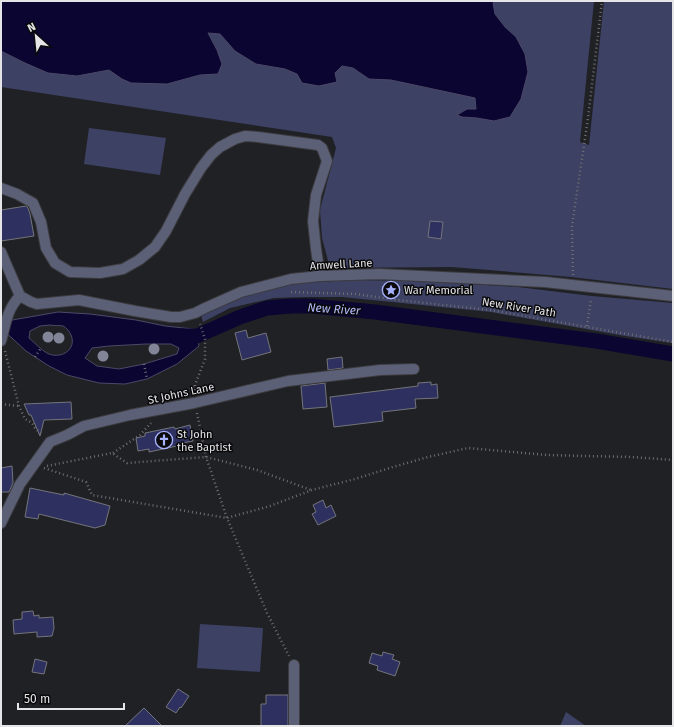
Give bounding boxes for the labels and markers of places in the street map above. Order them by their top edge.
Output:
place icon: War Memorial [381,280,401,300]
place label: War Memorial [404,284,473,297]
place label: St John the Baptist [177,428,232,454]
church icon: St John the Baptist [154,430,174,450]

